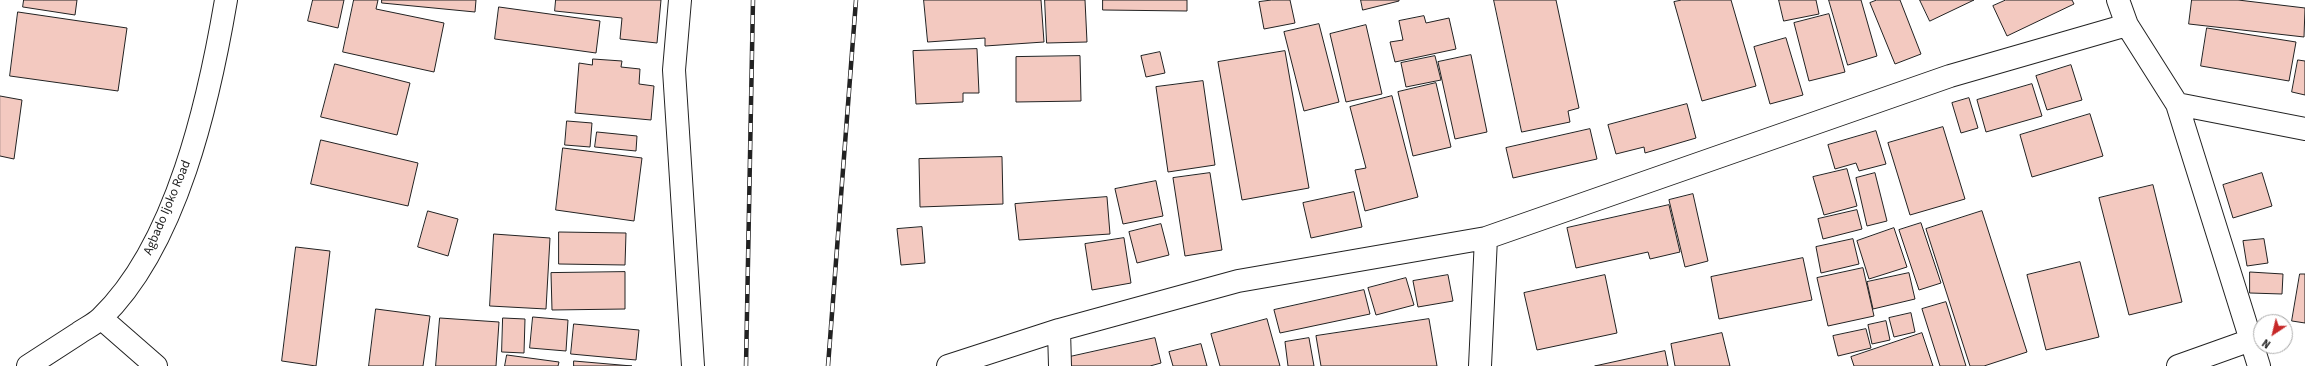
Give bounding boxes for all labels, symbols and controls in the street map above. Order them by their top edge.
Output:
street label: Agbado Ijoko Road [141,158,195,258]
north arrow [2253,314,2293,354]
text: N [2259,335,2274,352]

